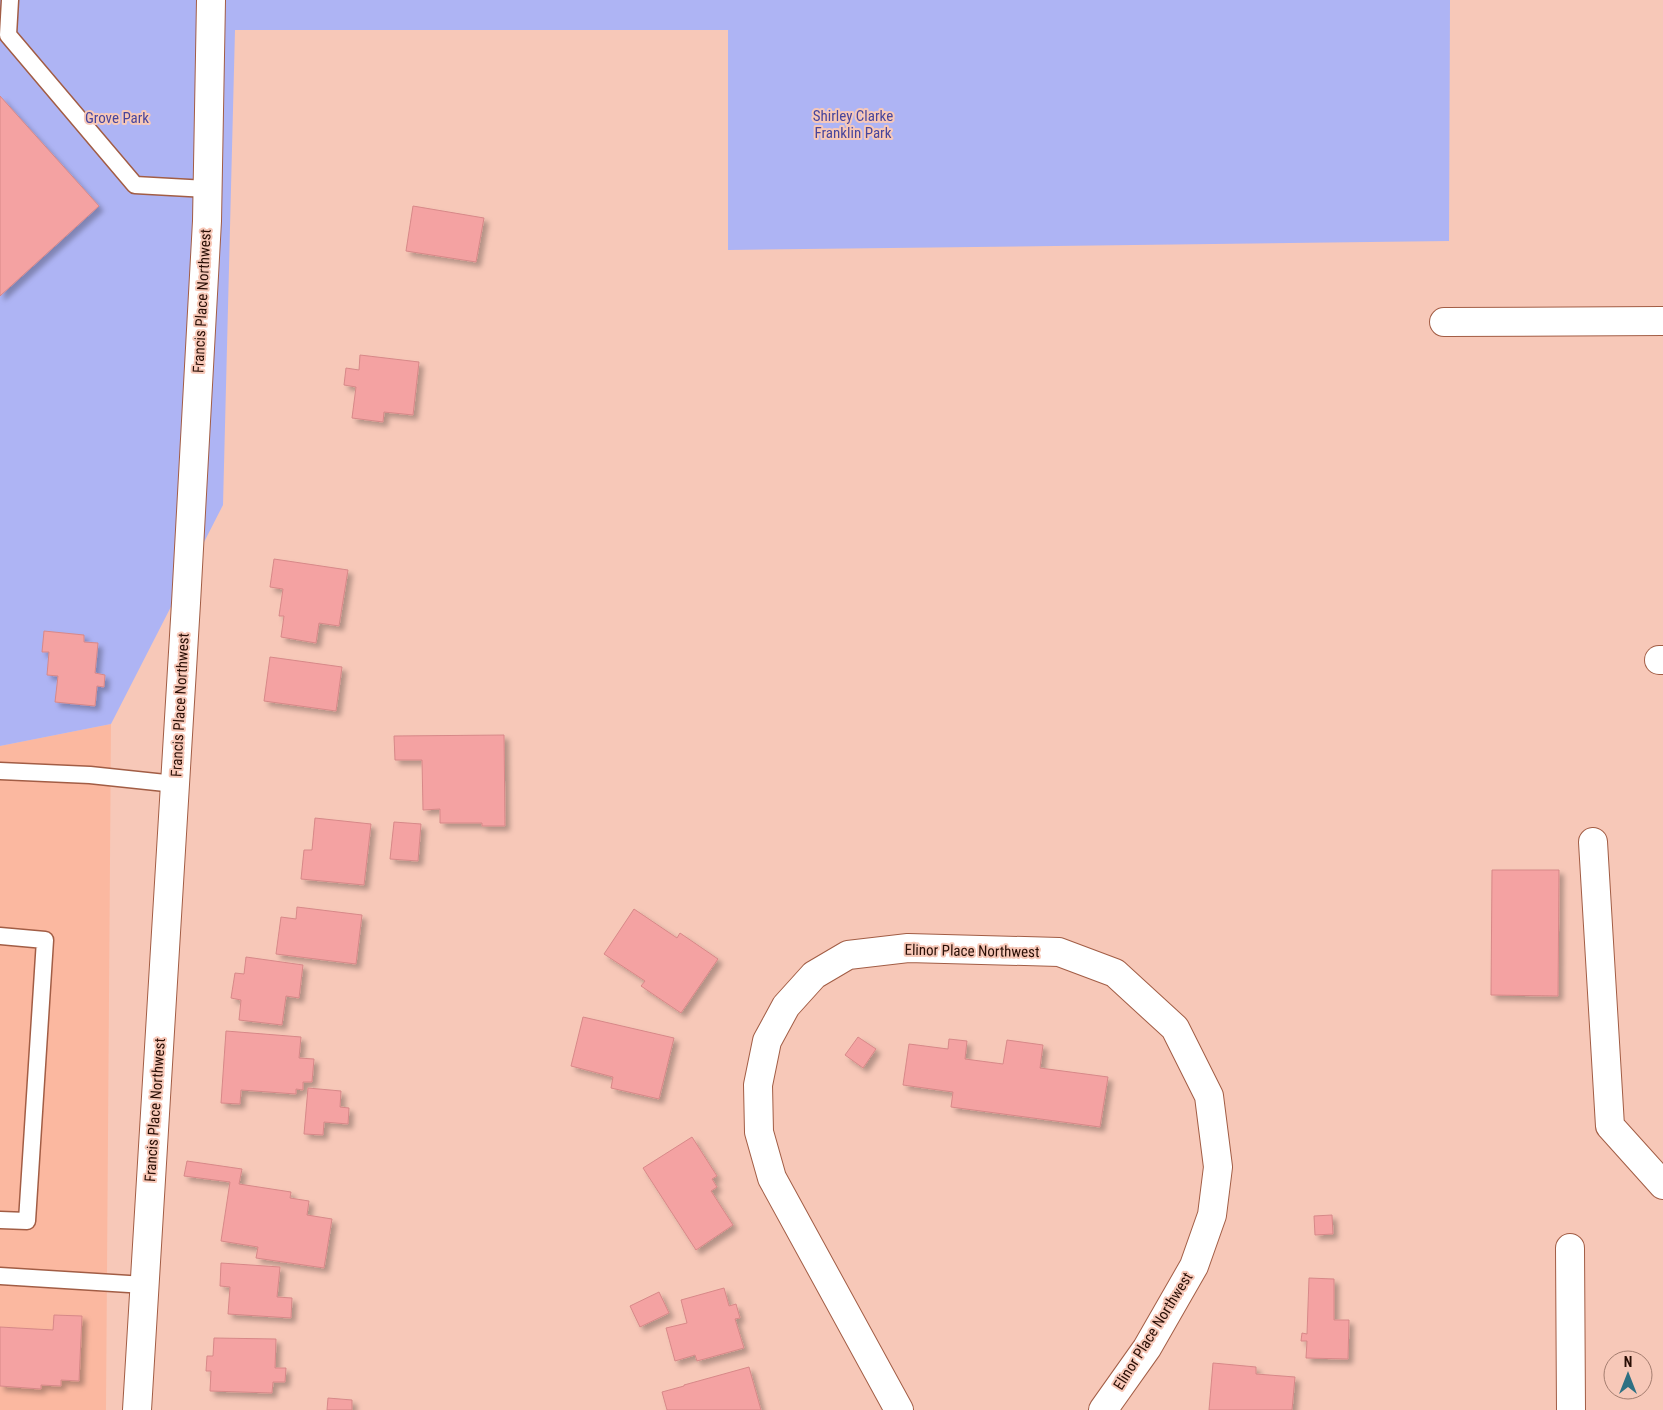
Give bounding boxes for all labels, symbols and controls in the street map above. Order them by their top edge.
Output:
park label: Shirley Clarke Franklin Park [813,107,893,142]
park label: Grove Park [85,109,149,127]
street label: Francis Place Northwest [189,228,215,374]
street label: Francis Place Northwest [167,632,193,778]
street label: Elinor Place Northwest [904,941,1040,961]
street label: Francis Place Northwest [141,1037,169,1183]
street label: Elinor Place Northwest [1110,1269,1196,1393]
north arrow [1603,1350,1653,1400]
text: N [1624,1354,1632,1370]

